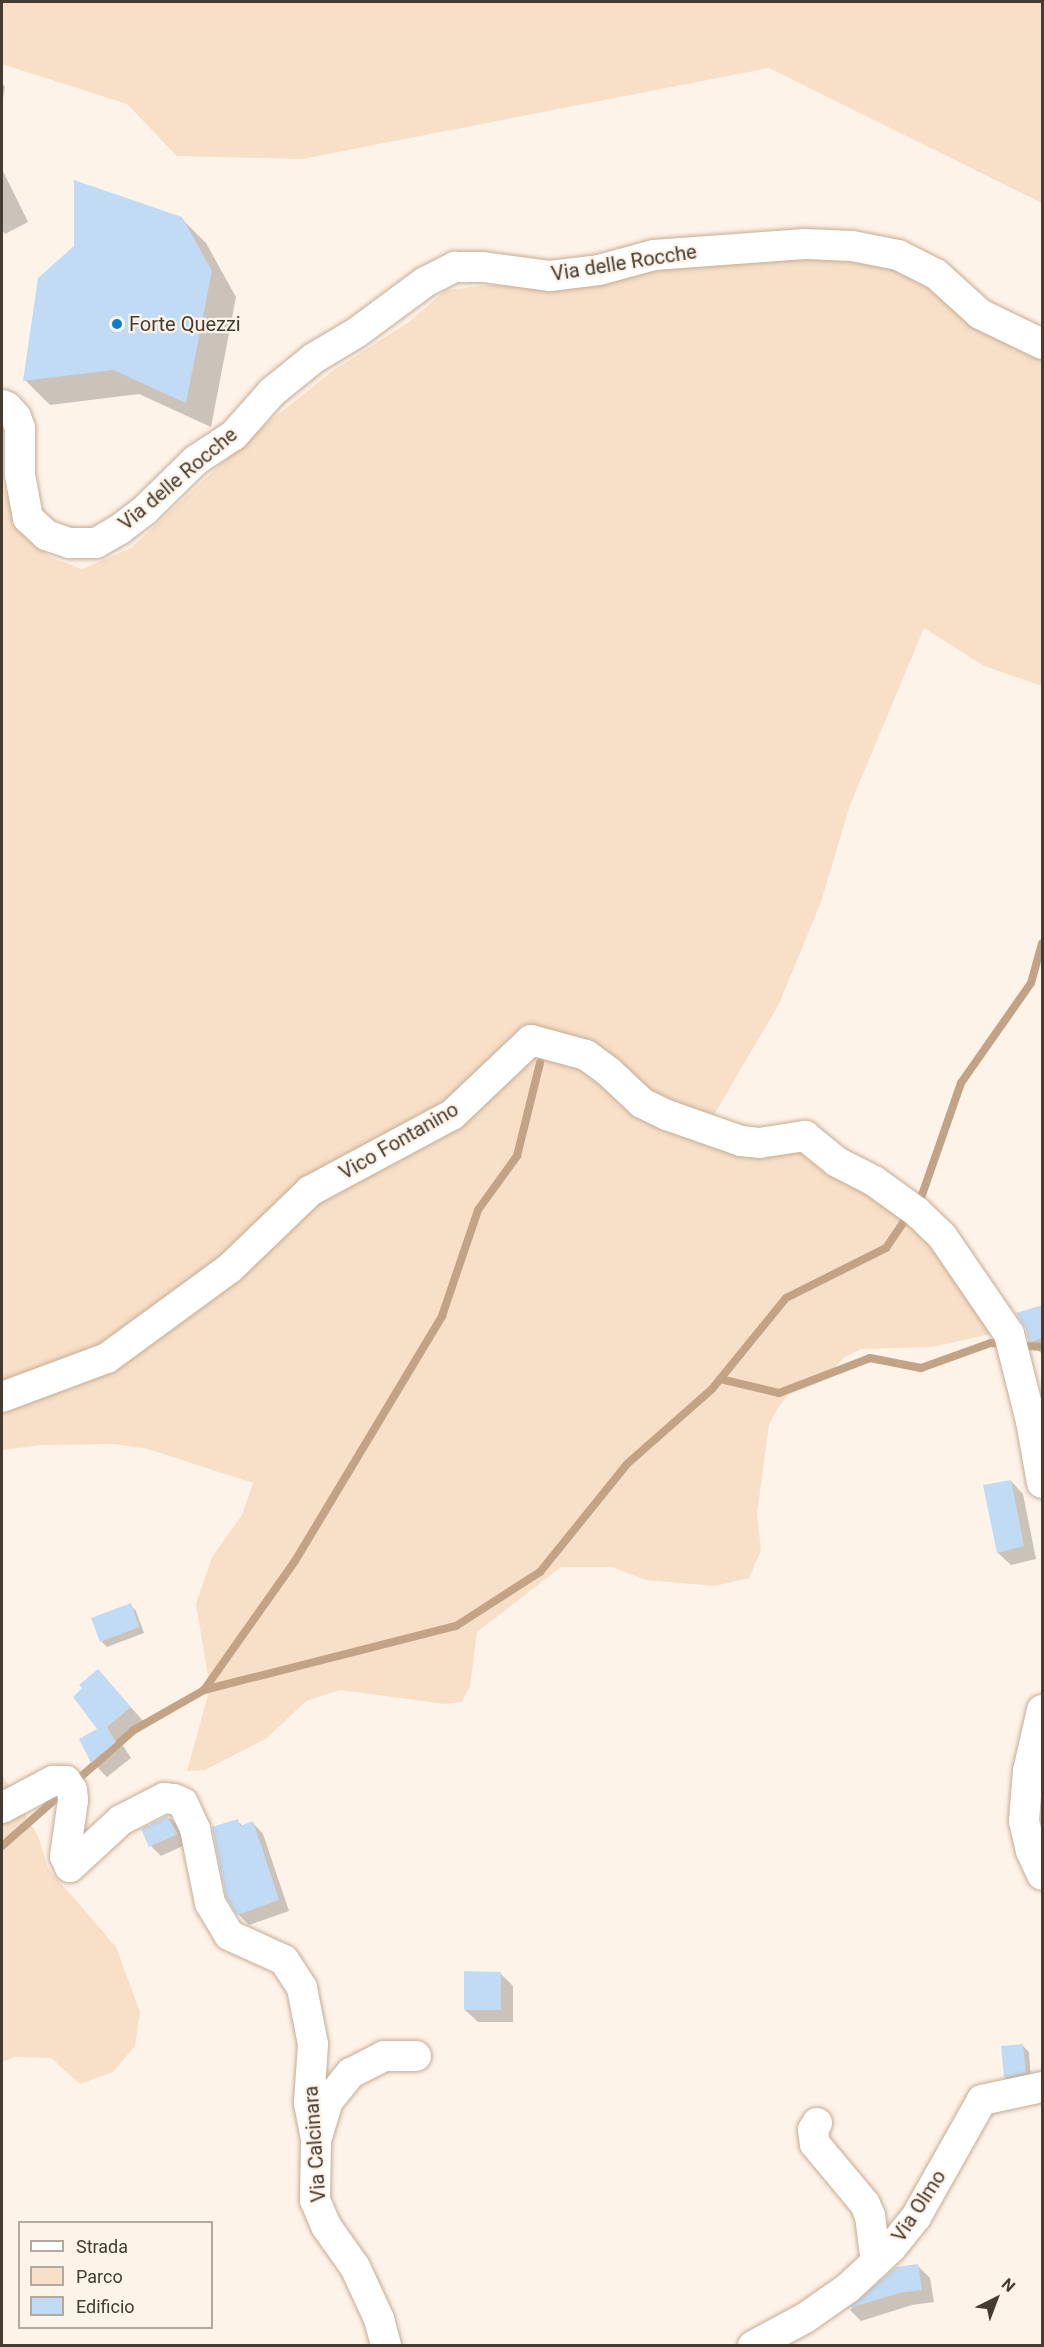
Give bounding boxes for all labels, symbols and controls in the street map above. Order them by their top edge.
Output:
street label: Via delle Rocche [550,240,698,286]
place label: Forte Quezzi [129,312,241,336]
marker: Forte Quezzi [110,317,124,331]
street label: Via delle Rocche [114,423,242,535]
street label: Vico Fontanino [335,1097,463,1185]
street label: Via Calcinara [299,2085,331,2203]
street label: Via Olmo [887,2165,951,2247]
legend [18,2221,213,2329]
text: Strada [76,2236,128,2257]
text: Parco [76,2266,123,2287]
north arrow [966,2269,1026,2329]
text: N [998,2274,1019,2296]
text: Edificio [76,2296,135,2317]

